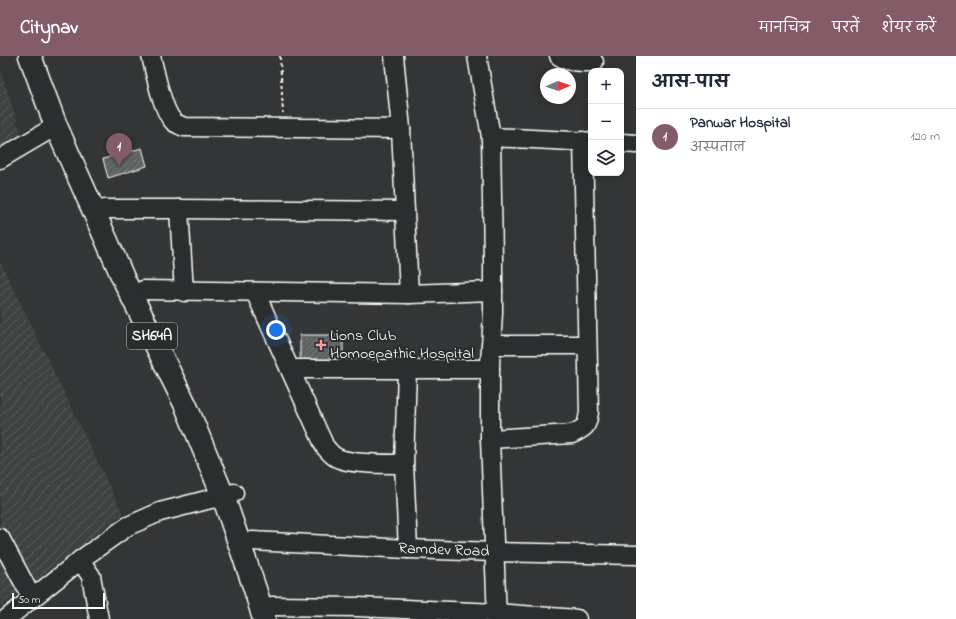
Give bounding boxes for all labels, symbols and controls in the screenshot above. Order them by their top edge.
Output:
text: Citynav [20,15,78,42]
text: मानचित्र [759,18,810,39]
text: परतें [832,18,860,39]
text: शेयर करें [882,18,936,39]
north arrow [540,68,576,104]
map controls [588,68,624,176]
button: + [588,68,624,104]
text: आस-पास [652,70,729,95]
button: − [588,104,624,140]
text: Panwar Hospital [690,112,790,134]
text: 1 [663,127,667,146]
text: 120 m [910,127,940,146]
pin: 1 [106,133,132,166]
text: अस्पताल [690,138,745,157]
button: layers [588,140,624,176]
your location [266,320,286,340]
road number: SH64A [127,323,177,349]
place label: Lions Club Homoepathic Hospital [330,324,474,366]
marker: Lions Club Homoepathic Hospital [315,339,327,351]
street label: Ramdev Road [398,537,490,564]
scale bar [12,591,105,610]
text: 50 m [18,592,40,608]

